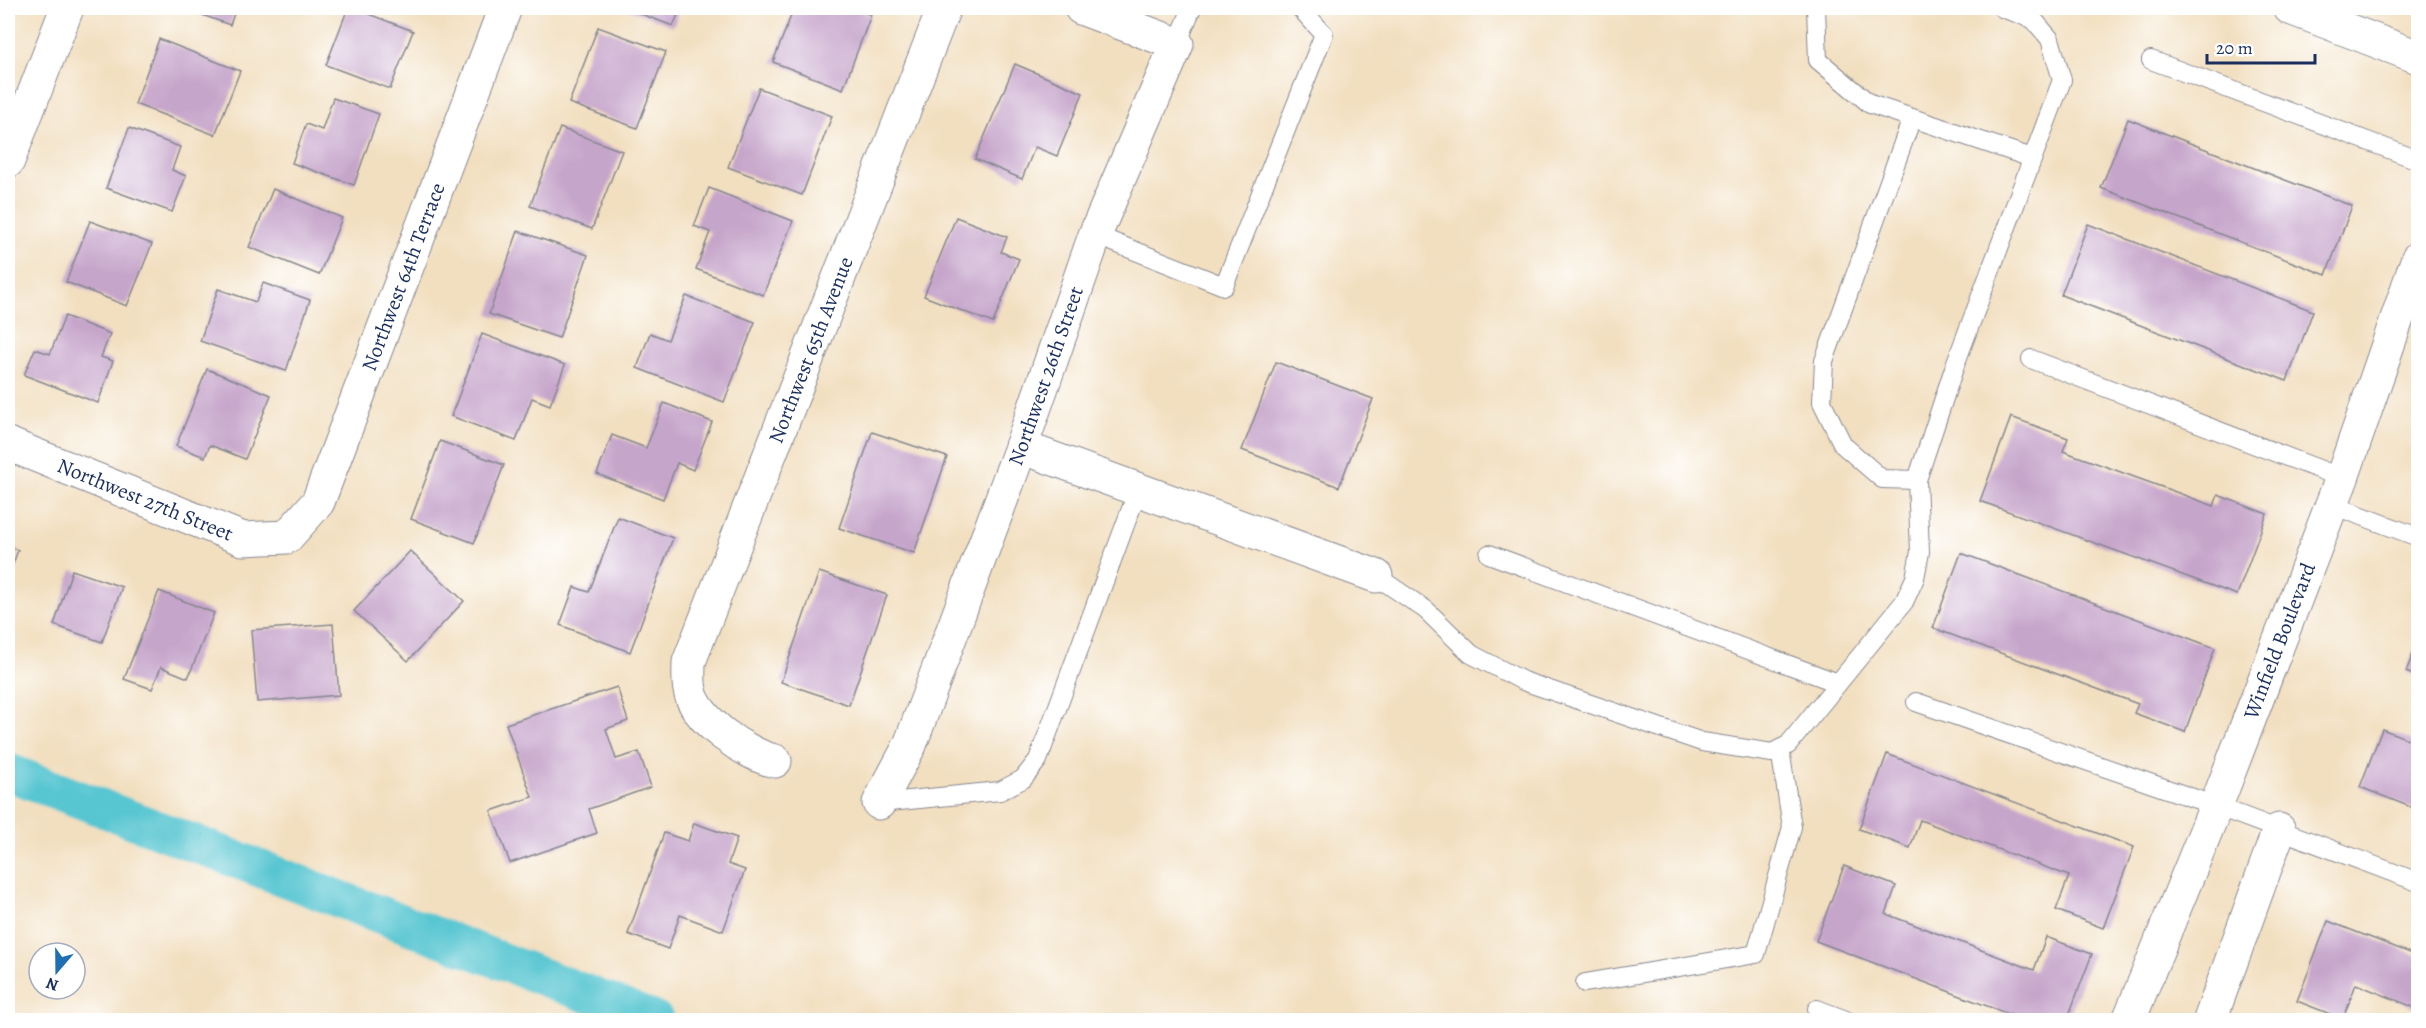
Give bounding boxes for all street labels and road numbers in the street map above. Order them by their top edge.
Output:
street label: Northwest 64th Terrace [355,179,452,375]
street label: Northwest 65th Avenue [762,253,860,447]
street label: Northwest 26th Street [1001,282,1090,470]
street label: Northwest 27th Street [53,451,237,548]
street label: Winfield Boulevard [2236,558,2322,724]

